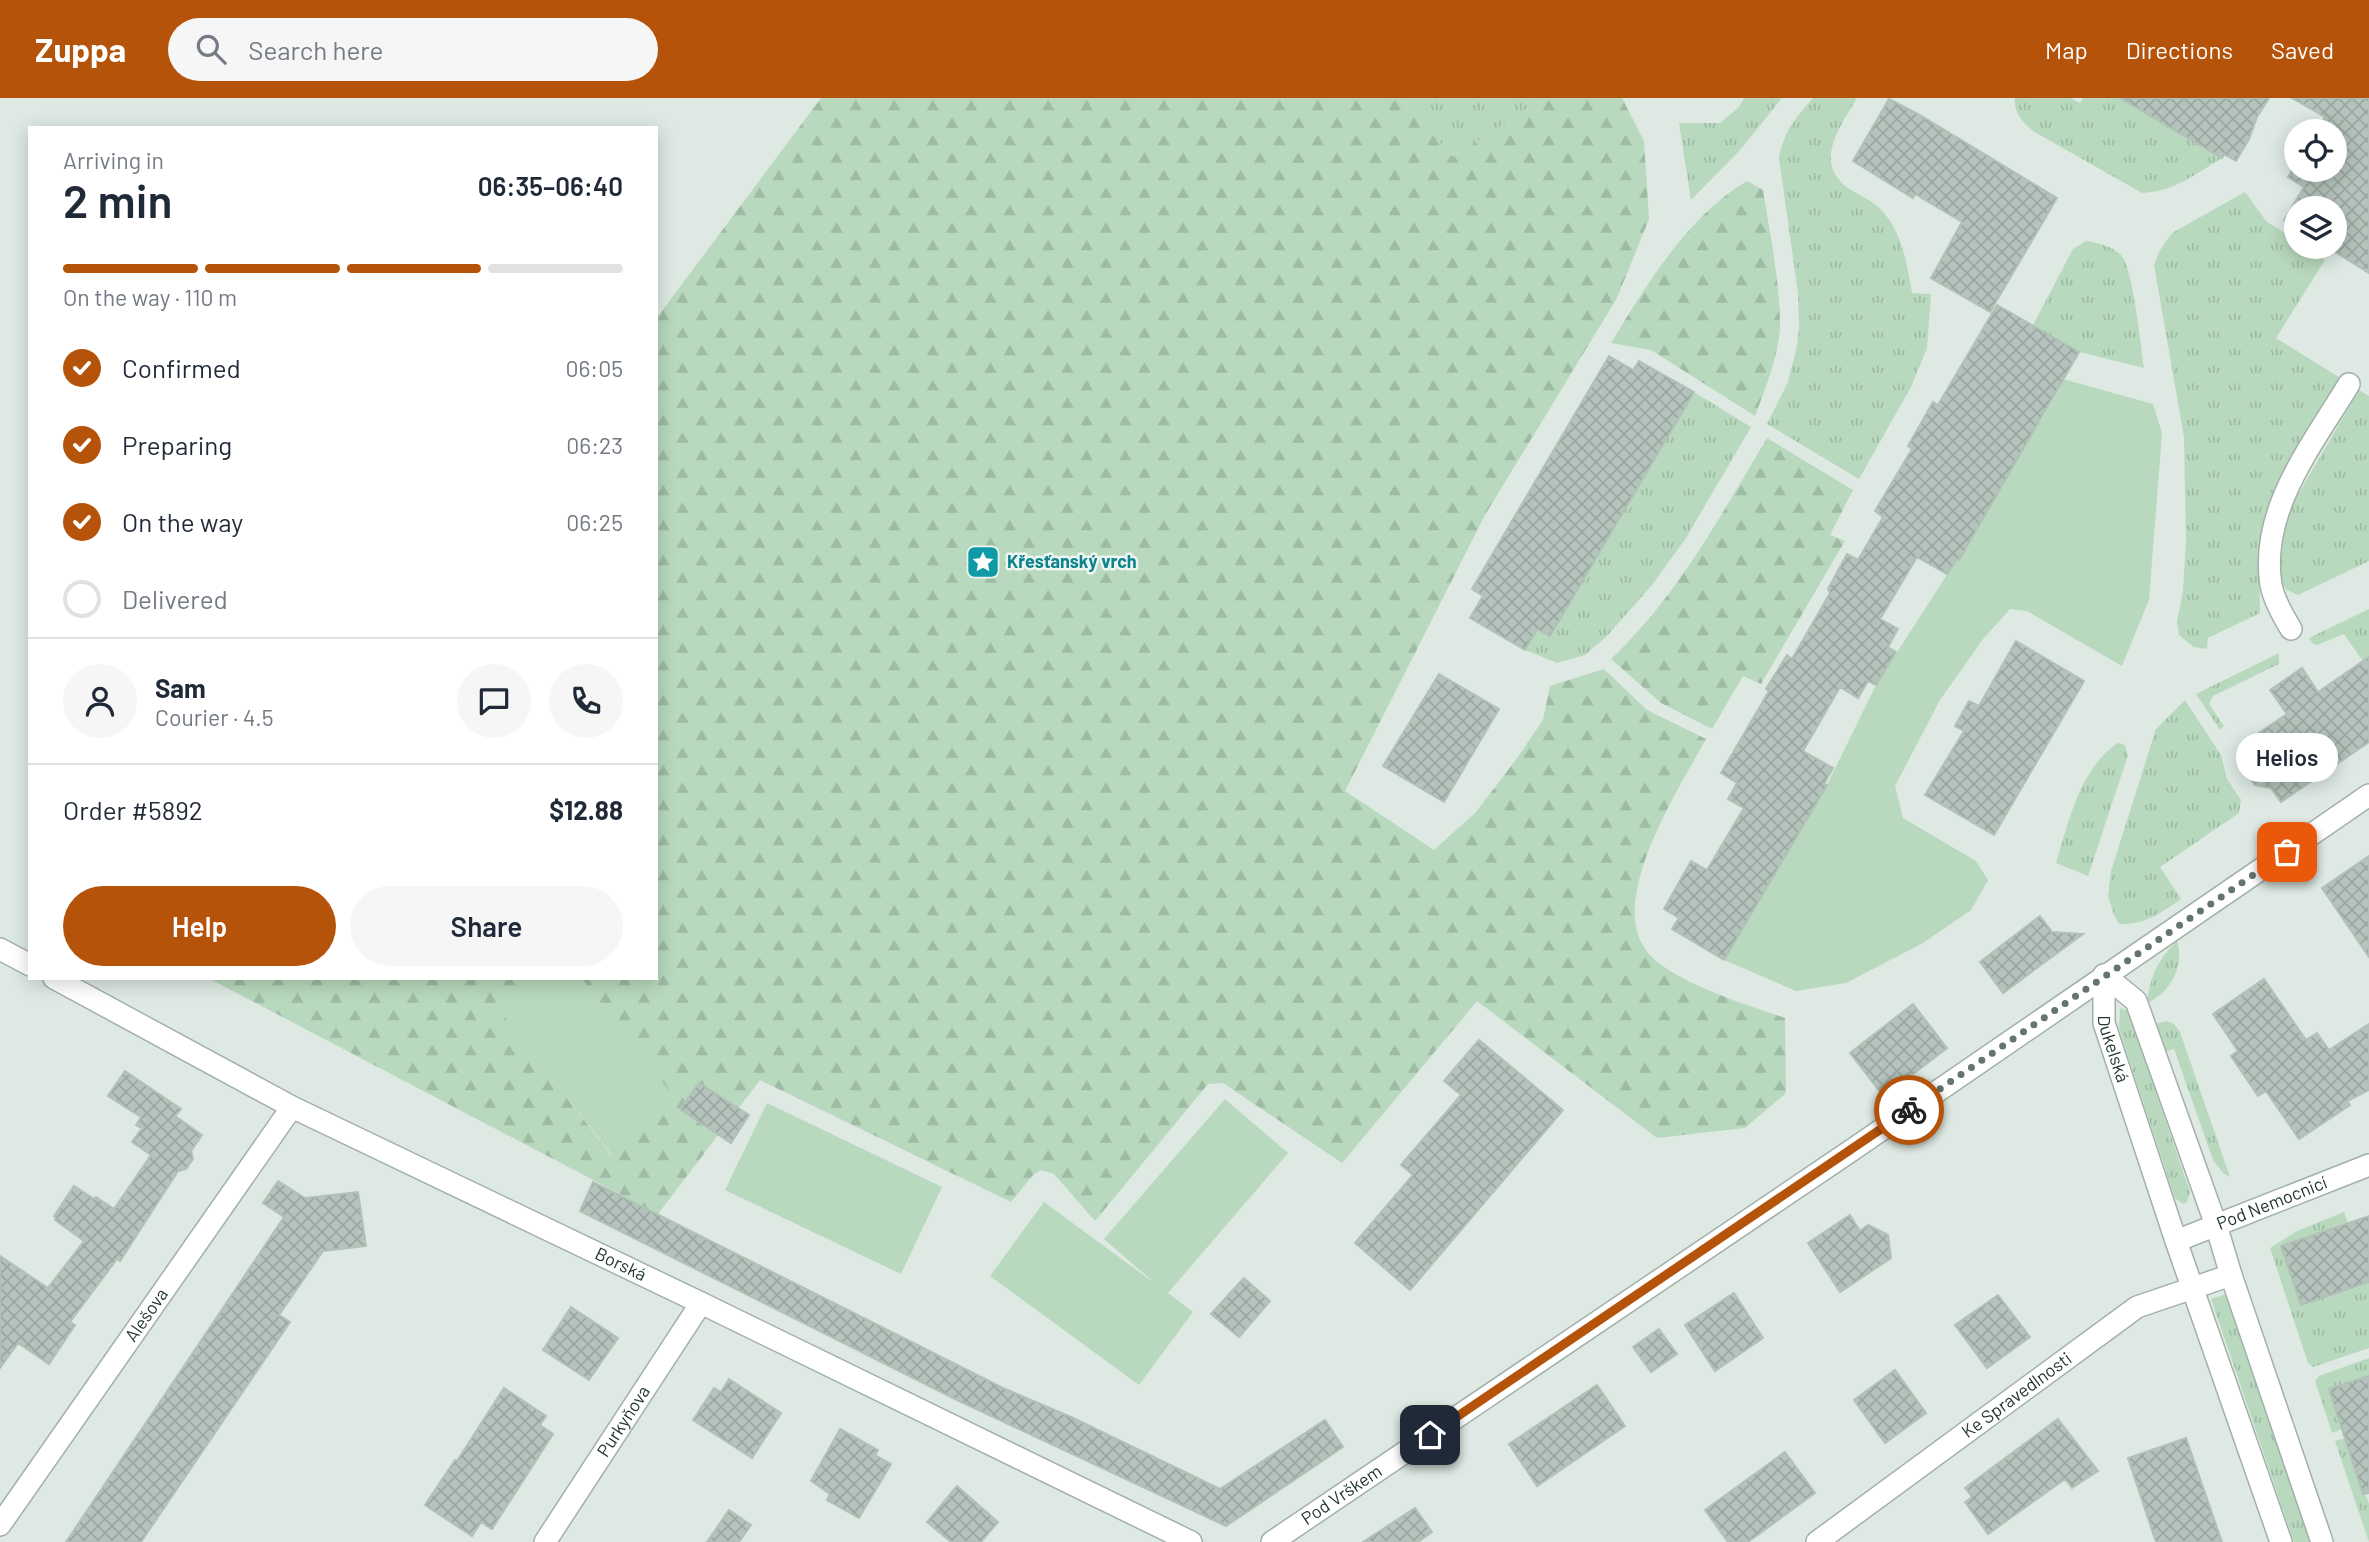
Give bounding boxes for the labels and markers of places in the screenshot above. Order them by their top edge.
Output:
place icon: Křesťanský vrch [964,543,1002,581]
place label: Křesťanský vrch [1007,550,1137,572]
callout: Helios [2236,733,2338,782]
pin [2257,822,2317,882]
pin [1400,1405,1460,1465]

